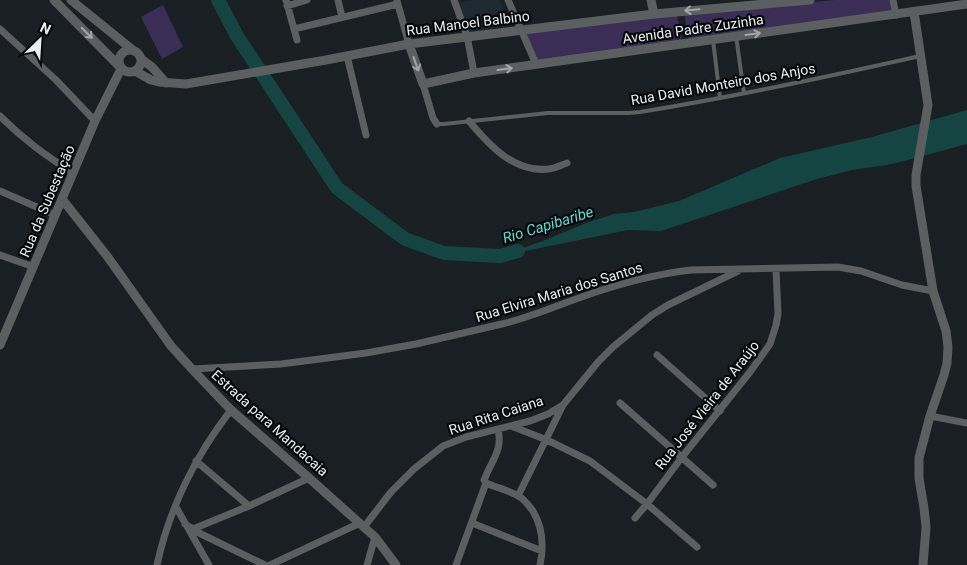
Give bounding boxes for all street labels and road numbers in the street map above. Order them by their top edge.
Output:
street label: Rua Manoel Balbino [405,8,531,38]
street label: Avenida Padre Zuzinha [621,11,765,47]
street label: Rua David Monteiro dos Anjos [629,60,817,108]
street label: Rua da Subestação [16,143,78,259]
street label: Rua Elvira Maria dos Santos [474,259,644,325]
street label: Rua José Vieira de Araújo [652,337,762,473]
street label: Estrada para Mandacaia [209,367,331,479]
street label: Rua Rita Caiana [447,392,545,438]

